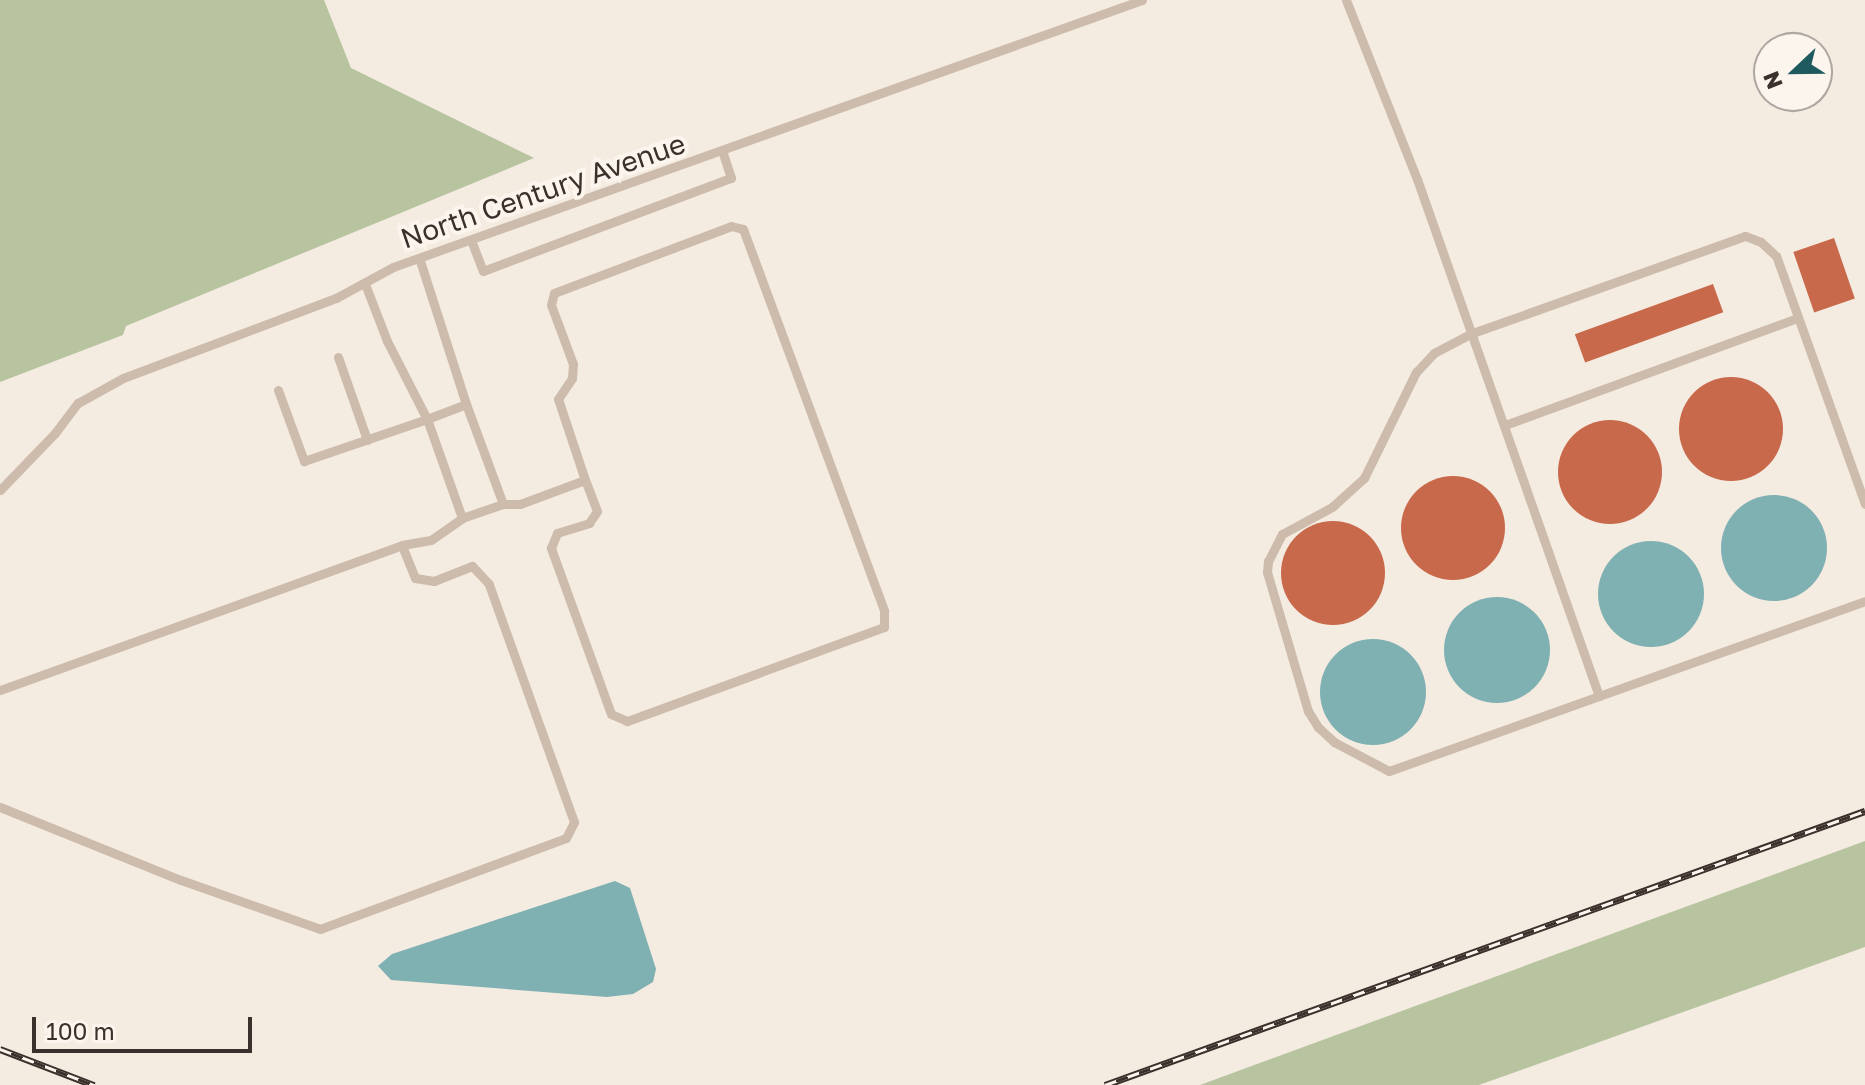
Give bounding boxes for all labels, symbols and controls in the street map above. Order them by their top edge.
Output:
north arrow [1753,32,1833,112]
text: N [1756,68,1788,93]
street label: North Century Avenue [396,127,690,255]
scale bar [36,1001,256,1051]
text: 100 m [46,1016,115,1045]

